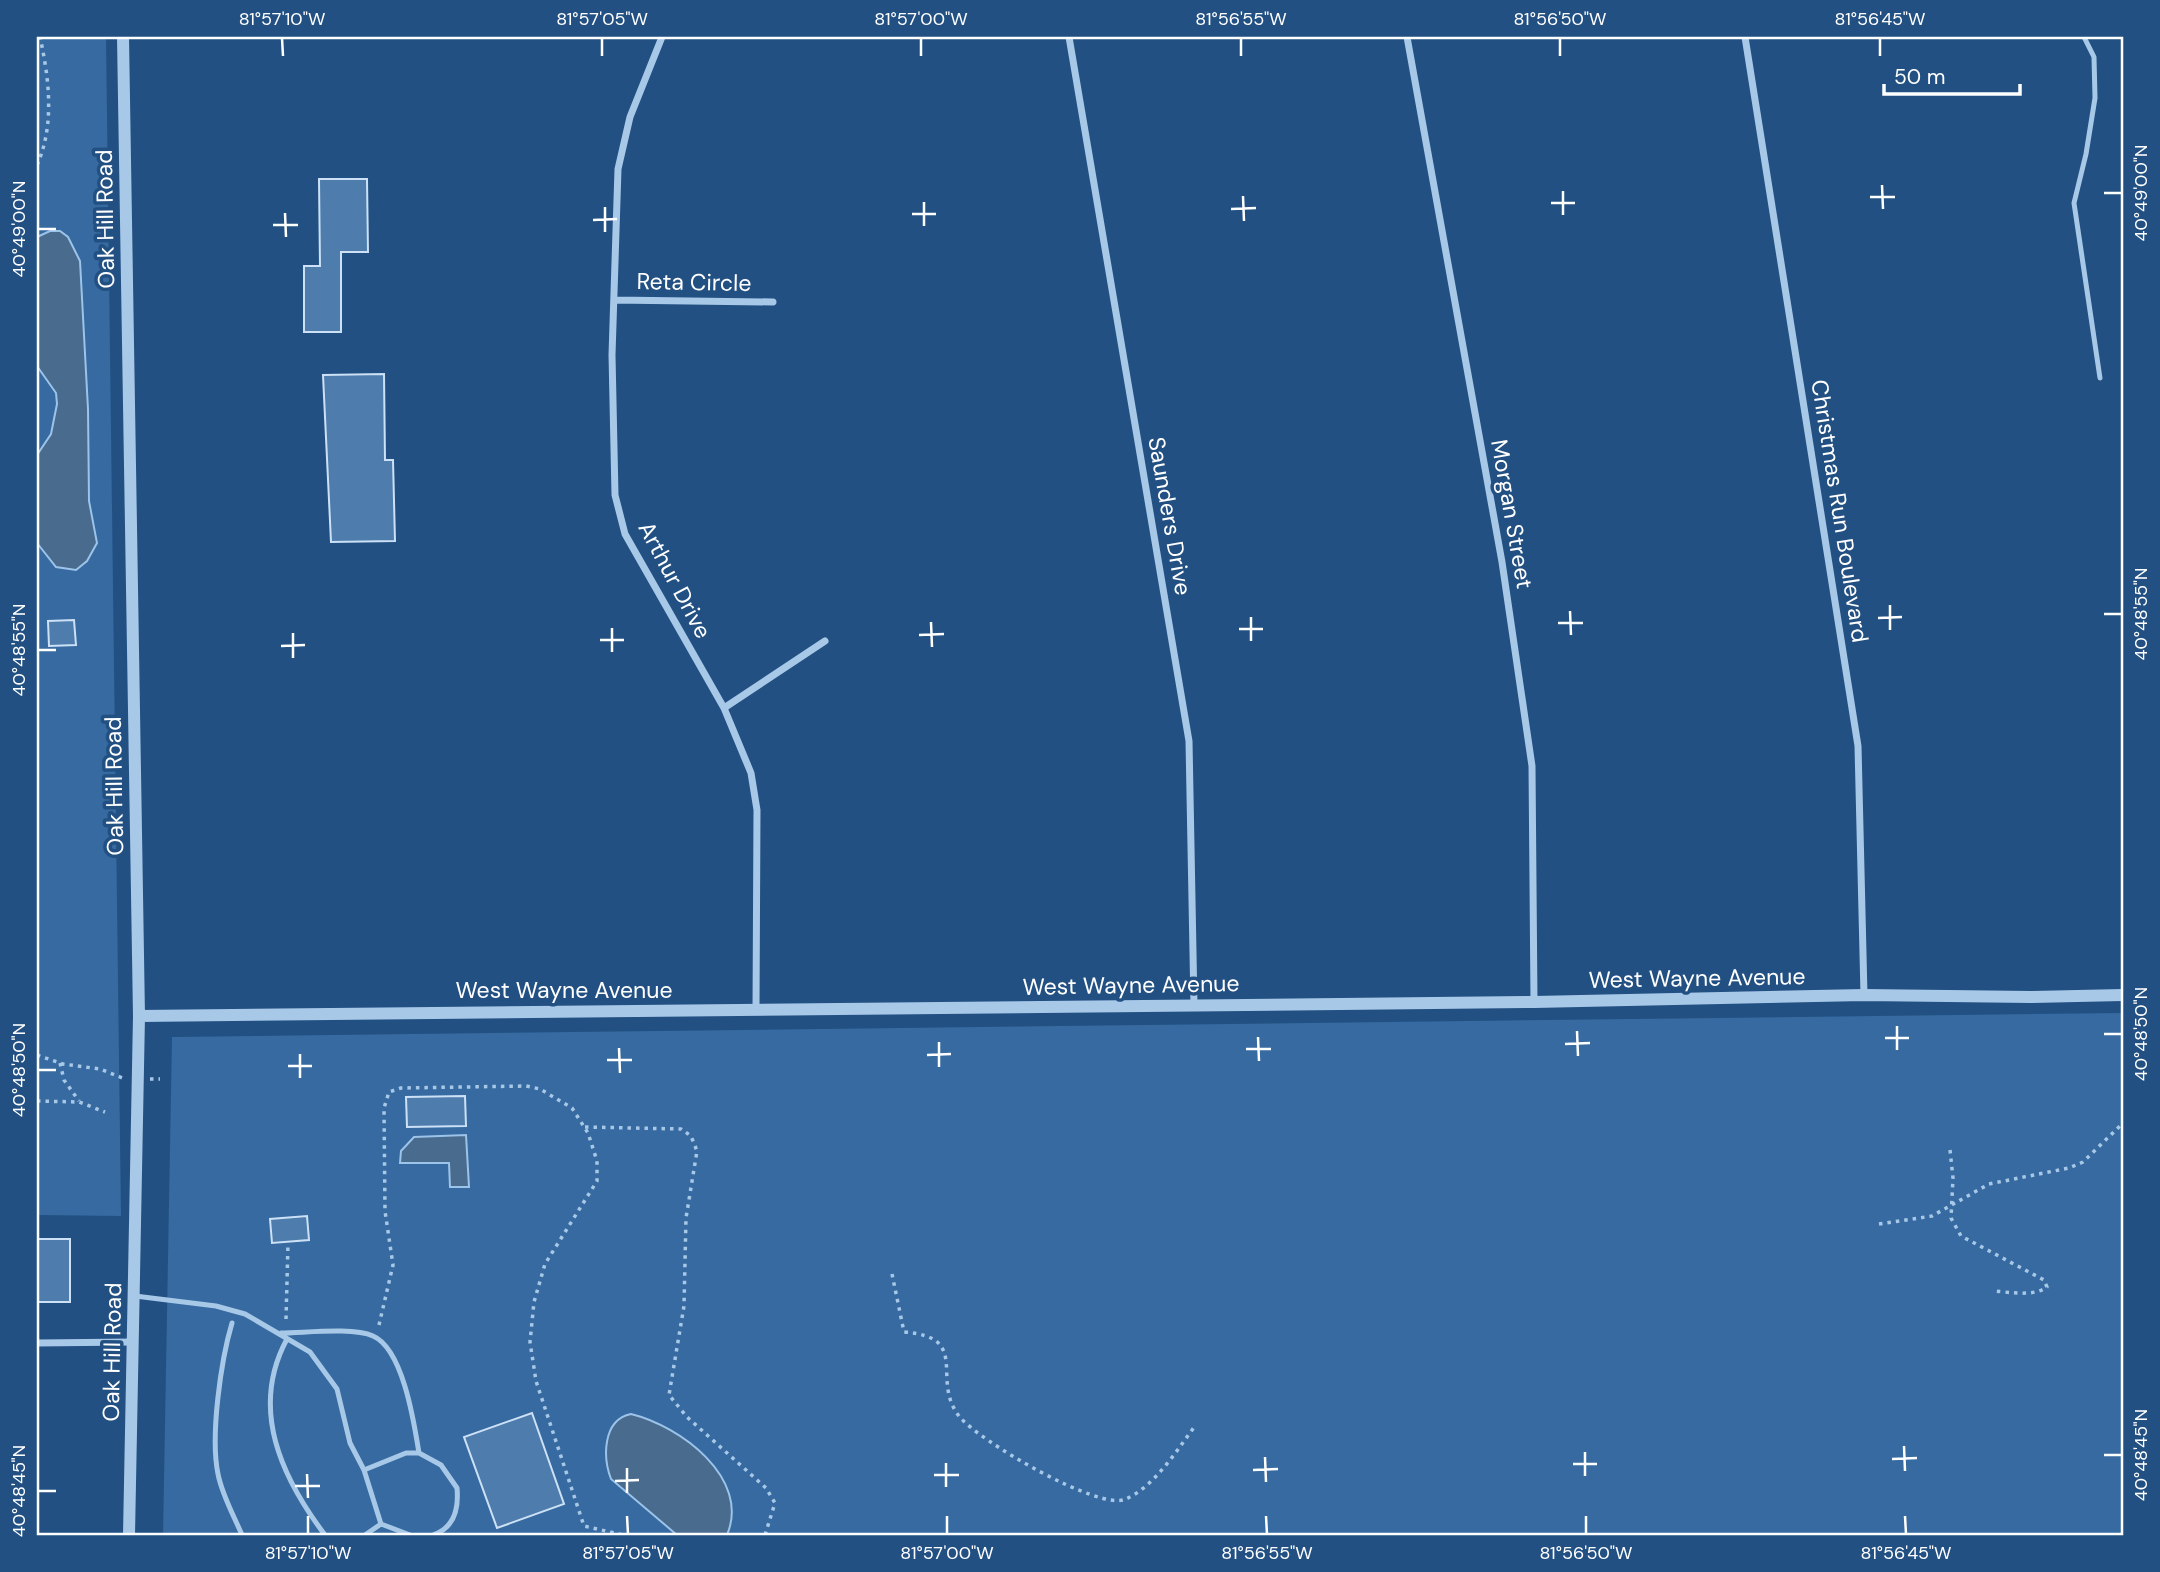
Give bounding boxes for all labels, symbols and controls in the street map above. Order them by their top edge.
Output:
text: 81°57'10"W [239,7,325,31]
text: 81°57'05"W [556,7,648,31]
text: 81°57'00"W [874,7,968,31]
text: 81°56'55"W [1195,7,1287,31]
text: 81°56'50"W [1514,7,1606,31]
text: 81°56'45"W [1835,7,1925,31]
scale bar [1884,52,2020,96]
text: 50 m [1894,63,1945,91]
text: 40°49'00"N [2129,145,2153,241]
street label: Oak Hill Road [89,149,121,289]
text: 40°49'00"N [7,181,31,277]
street label: Reta Circle [636,266,752,298]
street label: Christmas Run Boulevard [1804,377,1876,645]
street label: Saunders Drive [1141,434,1199,598]
street label: Morgan Street [1484,437,1540,591]
street label: Arthur Drive [632,516,718,644]
text: 40°48'55"N [2129,568,2153,660]
text: 40°48'55"N [7,604,31,696]
street label: Oak Hill Road [98,716,130,856]
street label: West Wayne Avenue [1588,961,1806,995]
street label: West Wayne Avenue [1022,968,1240,1002]
street label: West Wayne Avenue [456,975,672,1005]
text: 40°48'50"N [2129,987,2153,1081]
text: 40°48'50"N [7,1023,31,1117]
street label: Oak Hill Road [96,1282,128,1422]
text: 40°48'45"N [2129,1409,2153,1501]
text: 40°48'45"N [7,1445,31,1537]
text: 81°57'10"W [265,1541,351,1565]
text: 81°57'05"W [582,1541,674,1565]
text: 81°57'00"W [900,1541,994,1565]
text: 81°56'55"W [1221,1541,1313,1565]
text: 81°56'50"W [1540,1541,1632,1565]
text: 81°56'45"W [1861,1541,1951,1565]

